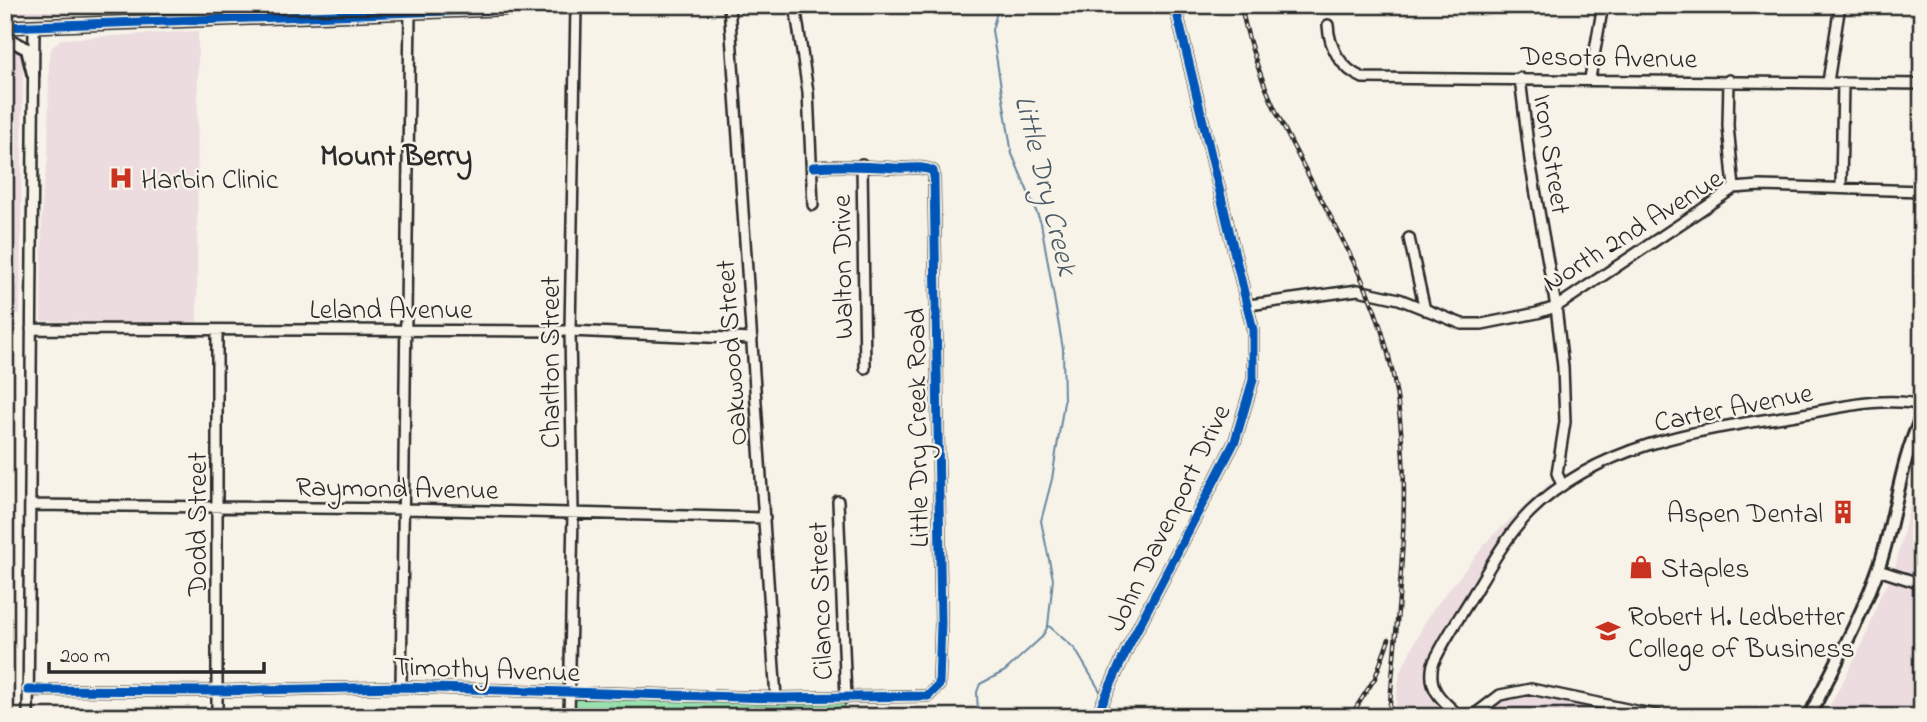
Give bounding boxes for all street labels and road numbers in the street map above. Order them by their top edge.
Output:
street label: Desoto Avenue [1519,37,1698,82]
street label: Iron Street [1520,91,1579,218]
street label: North 2nd Avenue [1536,160,1732,304]
street label: Walton Drive [823,194,866,340]
street label: Oakwood Street [707,258,760,447]
street label: Charlton Street [532,276,573,448]
street label: Leland Avenue [310,291,473,332]
street label: Little Dry Creek Road [897,308,942,548]
street label: Carter Avenue [1651,374,1817,445]
street label: John Davenport Drive [1097,397,1243,639]
street label: Dodd Street [179,452,220,597]
street label: Raymond Avenue [295,468,499,513]
street label: Cilanco Street [799,521,846,681]
street label: Timothy Avenue [393,648,581,695]

